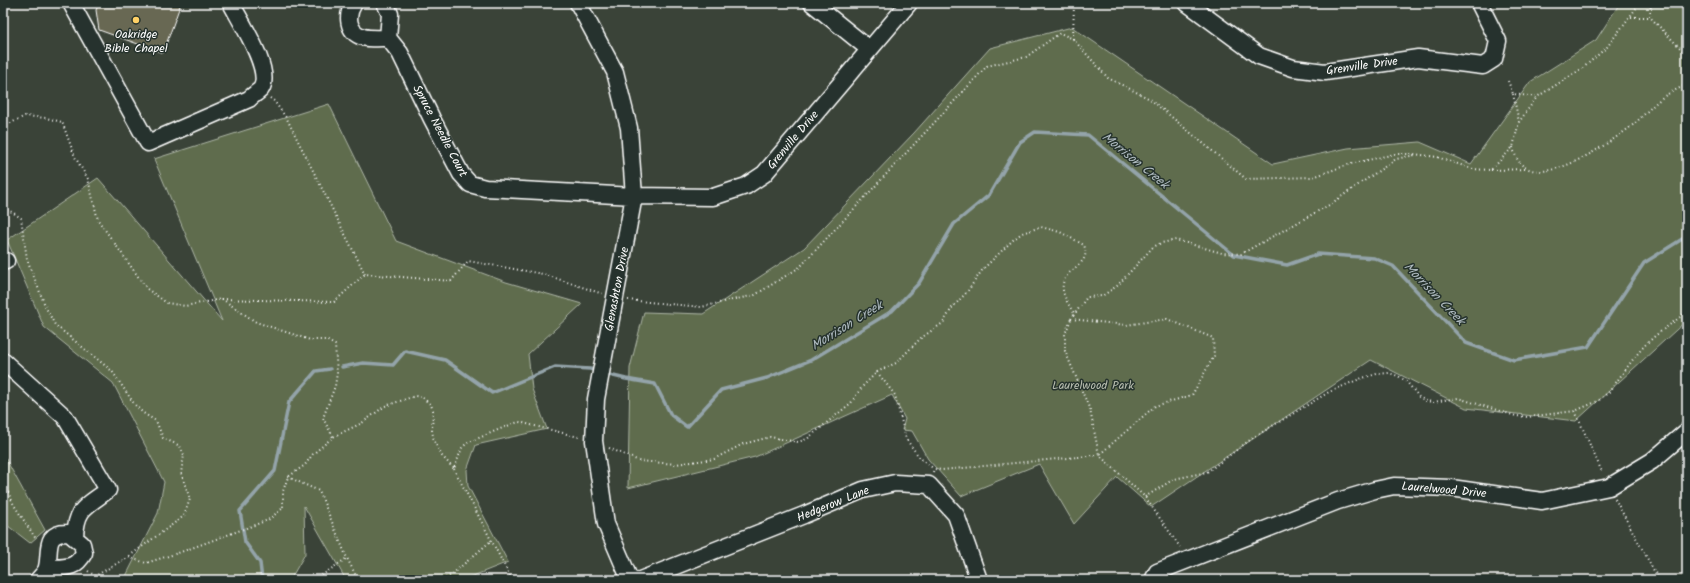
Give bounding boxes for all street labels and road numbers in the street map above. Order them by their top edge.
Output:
street label: Grenville Drive [1325,51,1400,80]
street label: Spruce Needle Court [408,81,473,181]
street label: Grenville Drive [763,106,824,174]
street label: Glenashton Drive [600,245,635,333]
street label: Laurelwood Drive [1401,477,1488,503]
street label: Hedgerow Lane [794,481,873,527]

